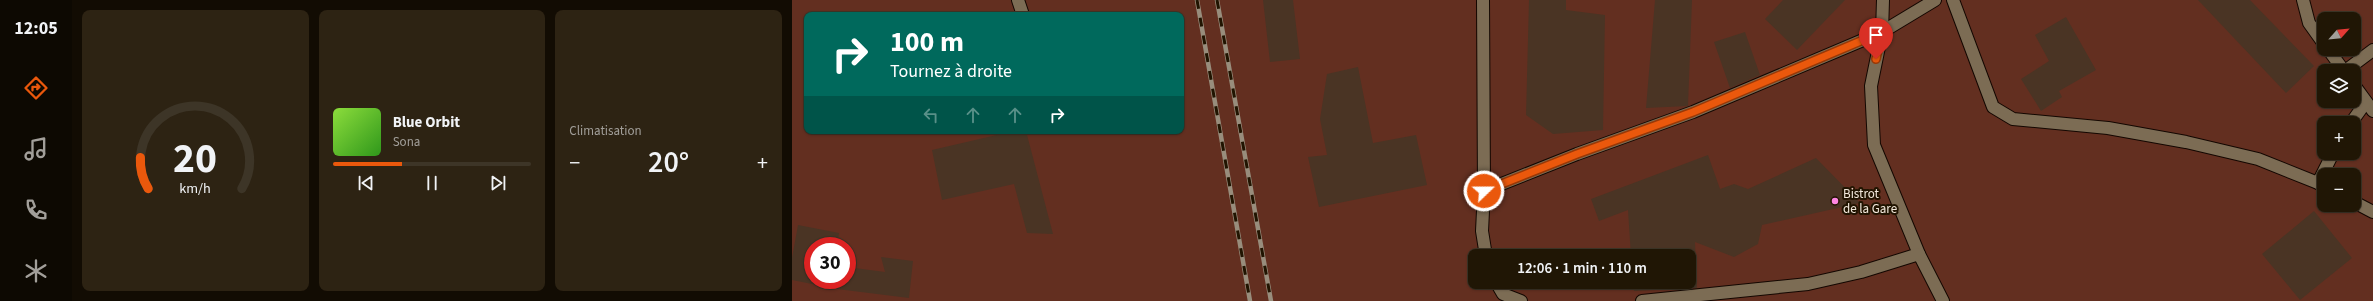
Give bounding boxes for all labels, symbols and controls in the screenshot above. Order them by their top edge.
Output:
north arrow [2317,12,2361,56]
map controls [2317,12,2361,212]
text: 12:05 [14,16,58,41]
pin [1859,18,1893,59]
text: 100 m [890,22,964,62]
icon: arrive [1865,24,1887,46]
icon: right [824,28,876,80]
text: Tournez à droite [890,59,1012,84]
button: layers [2317,64,2361,108]
icon: directions [22,74,50,102]
icon: left [920,104,942,126]
icon: ahead [962,104,984,126]
icon: ahead [1004,104,1026,126]
icon: right [1046,104,1068,126]
text: Blue Orbit [393,112,460,133]
button: + [2317,116,2361,160]
text: Climatisation [569,122,642,140]
text: 20 [173,128,217,188]
text: Sona [393,133,420,151]
icon: music [22,135,50,163]
text: 20° [648,141,689,184]
text: − [569,147,580,179]
text: + [757,147,768,179]
button: − [2317,168,2361,212]
position arrow [1463,170,1505,212]
icon: previous [355,172,377,194]
icon: pause [421,172,443,194]
icon: next [487,172,509,194]
text: km/h [179,177,211,198]
place label: Bistrot de la Gare [1843,185,1897,218]
icon: phone [22,196,50,224]
marker: Bistrot de la Gare [1830,196,1840,206]
speed limit sign: 30 [804,237,856,289]
icon: climate [22,257,50,285]
text: 12:06 · 1 min · 110 m [1517,258,1647,279]

